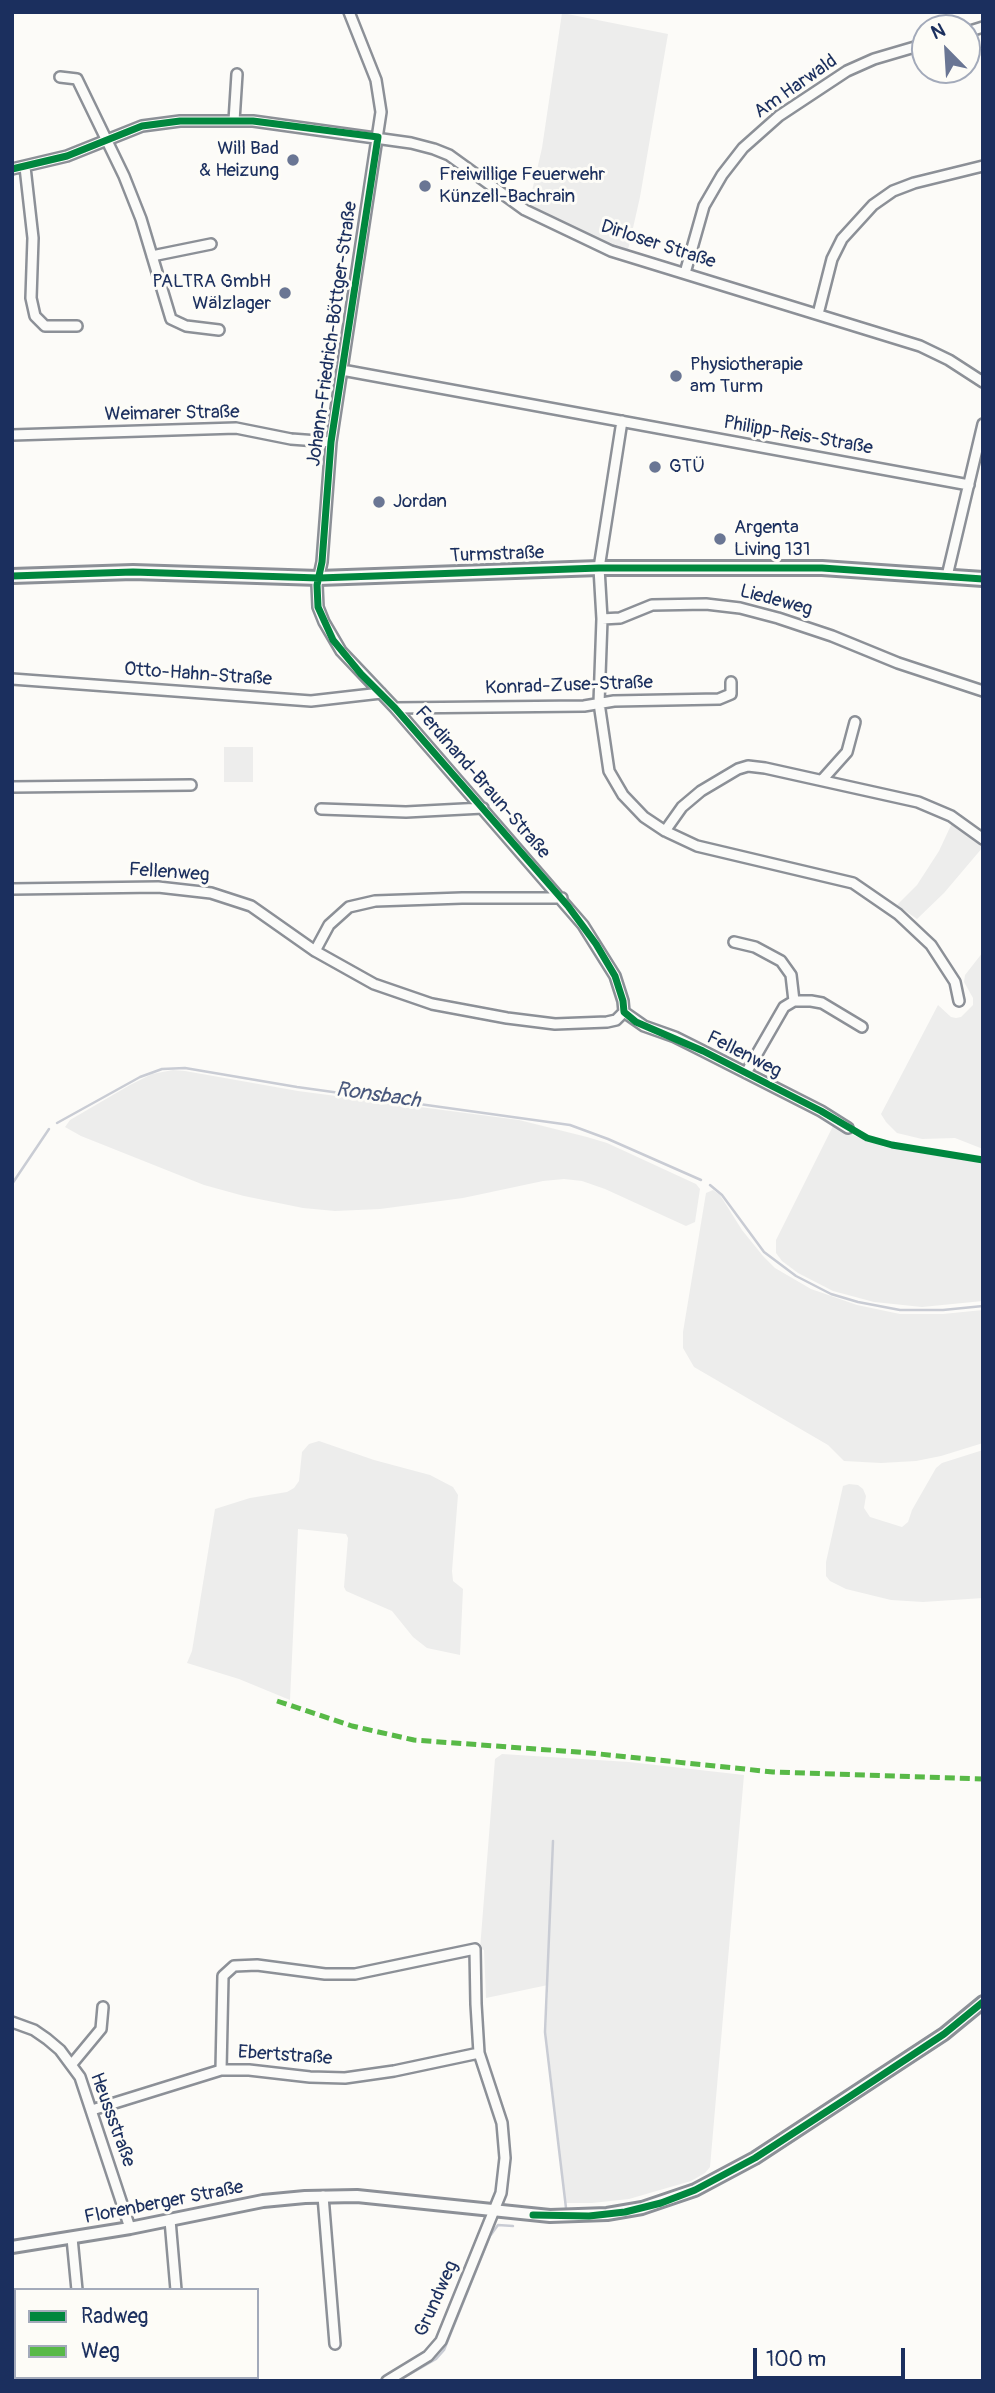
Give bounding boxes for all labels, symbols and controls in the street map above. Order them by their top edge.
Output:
north arrow [911,14,981,84]
text: N [928,18,949,45]
street label: Am Harwald [750,50,842,124]
place label: Will Bad & Heizung [199,138,279,182]
marker: Will Bad & Heizung [285,152,301,168]
place label: Freiwillige Feuerwehr Künzell-Bachrain [439,164,605,208]
marker: Freiwillige Feuerwehr Künzell-Bachrain [417,178,433,194]
street label: Johann-Friedrich-Böttger-Straße [303,200,363,468]
street label: Dirloser Straße [598,216,718,274]
place label: PALTRA GmbH Wälzlager [152,271,271,315]
marker: PALTRA GmbH Wälzlager [277,285,293,301]
place label: Physiotherapie am Turm [690,354,803,398]
marker: Physiotherapie am Turm [668,368,684,384]
street label: Weimarer Straße [104,401,240,427]
street label: Philipp-Reis-Straße [722,412,874,460]
place label: GTÜ [669,456,705,478]
marker: GTÜ [647,459,663,475]
place label: Jordan [393,491,447,513]
marker: Jordan [371,494,387,510]
place label: Argenta Living 131 [734,517,810,561]
marker: Argenta Living 131 [712,531,728,547]
street label: Turmstraße [449,542,545,568]
street label: Liedeweg [737,580,815,622]
street label: Otto-Hahn-Straße [123,658,273,692]
street label: Konrad-Zuse-Straße [485,672,653,700]
street label: Ferdinand-Braun-Straße [410,702,554,864]
street label: Fellenweg [128,859,210,887]
street label: Fellenweg [703,1027,785,1083]
water label: Ronsbach [334,1078,422,1114]
street label: Ebertstraße [237,2041,333,2071]
street label: Heussstraße [84,2070,140,2170]
street label: Florenberger Straße [82,2176,246,2230]
street label: Grundweg [410,2257,464,2341]
legend [14,2288,259,2379]
text: Radweg [81,2303,148,2330]
scale bar [757,2334,909,2378]
text: Weg [81,2338,120,2365]
text: 100 m [766,2346,826,2373]

